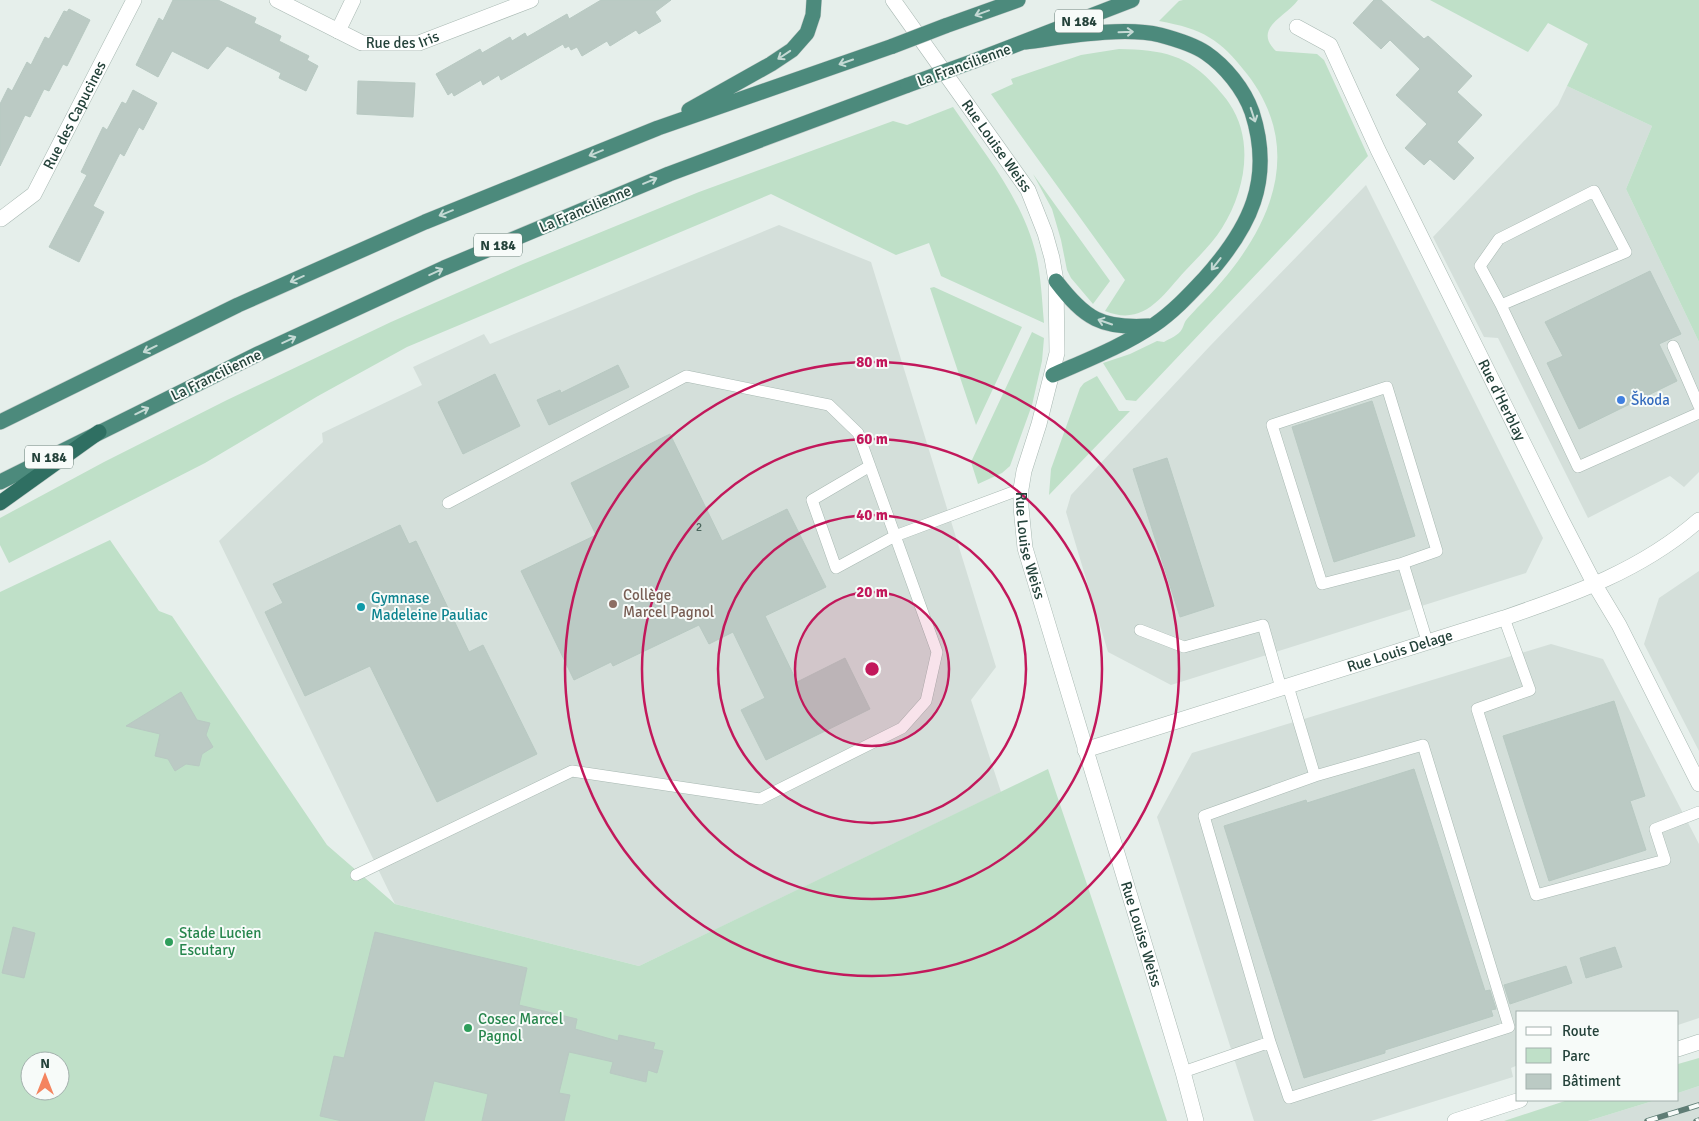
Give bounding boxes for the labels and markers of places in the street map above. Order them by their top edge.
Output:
place label: Škoda [1631,390,1670,409]
marker: Škoda [1615,394,1627,406]
place label: Collège Marcel Pagnol [623,586,714,621]
place label: Gymnase Madeleine Pauliac [371,589,488,624]
marker: Collège Marcel Pagnol [607,598,619,610]
marker: Gymnase Madeleine Pauliac [355,601,367,613]
centre of rings [863,660,881,678]
place label: Stade Lucien Escutary [179,924,262,959]
marker: Stade Lucien Escutary [163,936,175,948]
place label: Cosec Marcel Pagnol [478,1010,563,1045]
marker: Cosec Marcel Pagnol [462,1022,474,1034]

